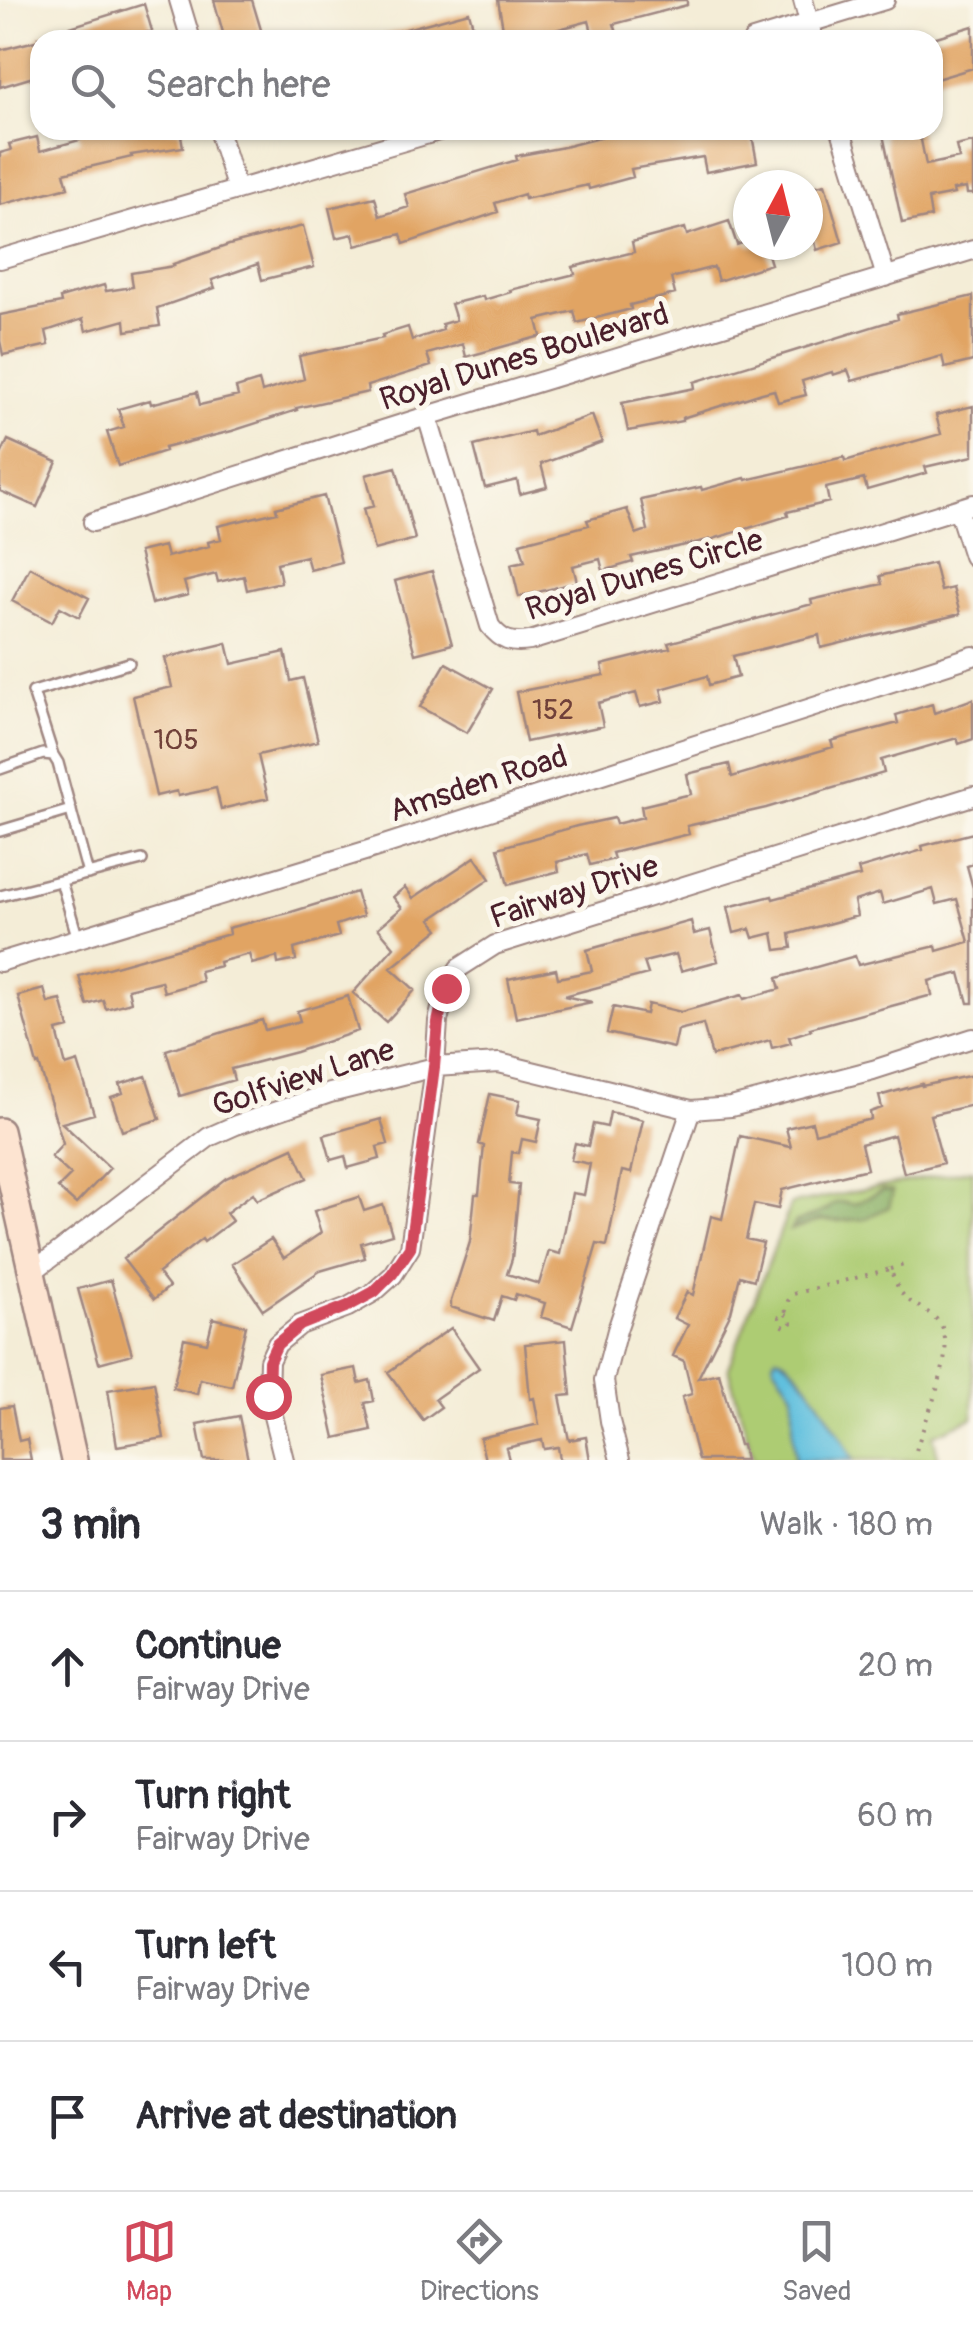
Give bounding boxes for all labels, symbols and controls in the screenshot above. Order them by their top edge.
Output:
search box [30,30,943,140]
icon: search [65,58,120,113]
text: Search here [145,61,331,109]
north arrow [733,170,823,260]
street label: Royal Dunes Boulevard [375,294,674,420]
street label: Royal Dunes Circle [521,520,768,630]
house number: 152 [532,693,574,728]
house number: 105 [153,723,199,758]
street label: Amsden Road [384,736,572,832]
street label: Fairway Drive [485,846,664,938]
route end [424,966,470,1012]
street label: Golfview Lane [207,1030,400,1126]
route start [246,1374,292,1420]
text: 3 min [40,1499,141,1551]
text: Walk · 180 m [760,1505,933,1545]
text: Continue [135,1622,281,1670]
icon: ahead [40,1639,95,1694]
text: 20 m [858,1646,933,1686]
text: Fairway Drive [135,1670,310,1710]
text: Turn right [135,1772,290,1820]
icon: right [40,1789,95,1844]
text: 60 m [857,1796,933,1836]
text: Fairway Drive [135,1820,310,1860]
text: Turn left [135,1922,276,1970]
icon: left [40,1939,95,1994]
text: 100 m [841,1946,933,1986]
text: Fairway Drive [135,1970,310,2010]
icon: arrive [40,2089,95,2144]
text: Arrive at destination [135,2092,457,2140]
tab: Map [122,2214,177,2309]
tab: Directions [420,2214,539,2309]
tab: Saved [782,2214,851,2309]

